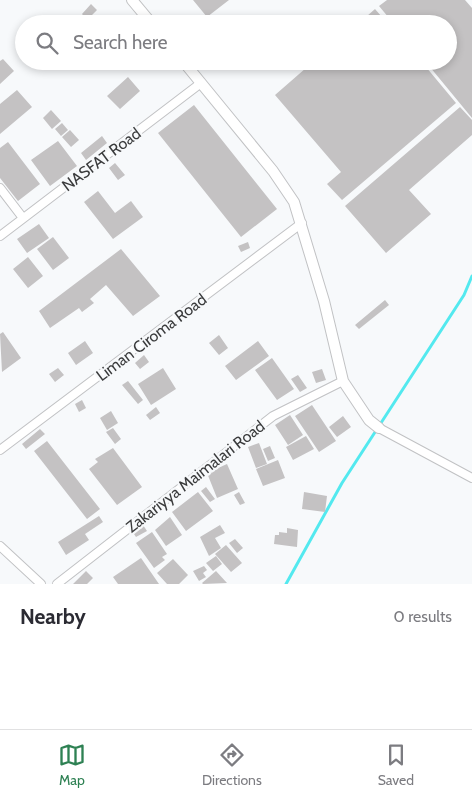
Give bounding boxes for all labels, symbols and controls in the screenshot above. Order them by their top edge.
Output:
search box [15,15,457,70]
icon: search [33,29,61,57]
text: Search here [73,31,167,54]
street label: NASFAT Road [58,124,144,195]
street label: Liman Ciroma Road [92,290,210,385]
street label: Zakariyya Maimalari Road [122,416,268,536]
text: Nearby [20,604,86,629]
text: 0 results [393,607,452,626]
tab: Map [58,741,86,789]
tab: Directions [202,741,262,789]
tab: Saved [378,741,414,789]

